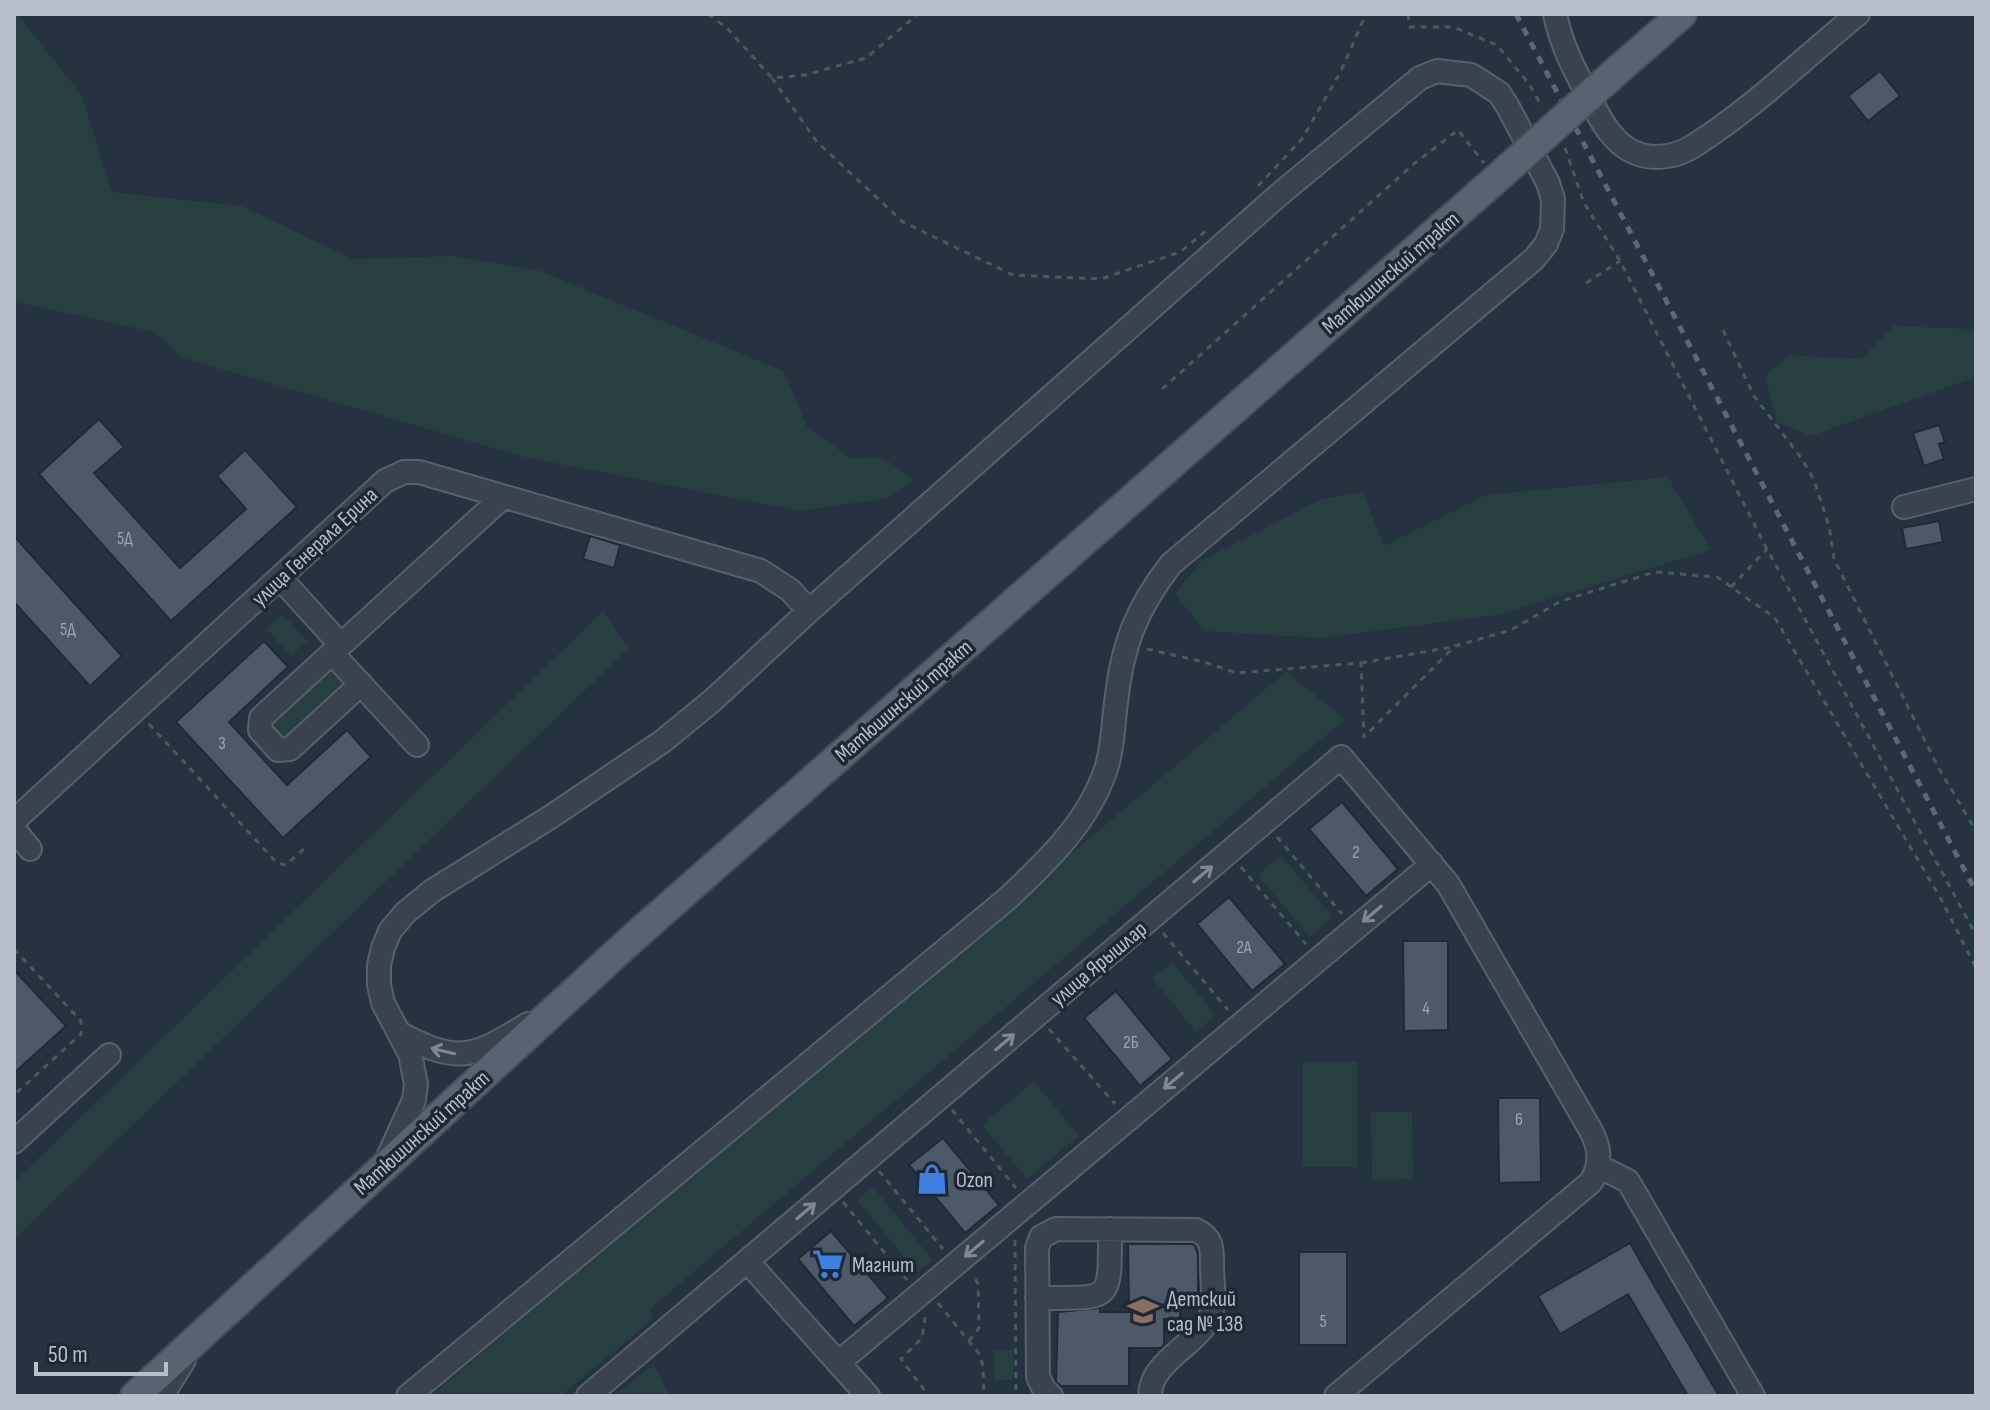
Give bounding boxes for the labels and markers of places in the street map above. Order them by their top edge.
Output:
shop icon: Ozon [915,1162,949,1196]
place label: Ozon [956,1167,993,1194]
supermarket icon: Магнит [811,1247,845,1281]
place label: Магнит [852,1252,914,1279]
place label: Детский сад № 138 [1167,1286,1243,1338]
school or university icon: Детский сад № 138 [1126,1294,1160,1328]

